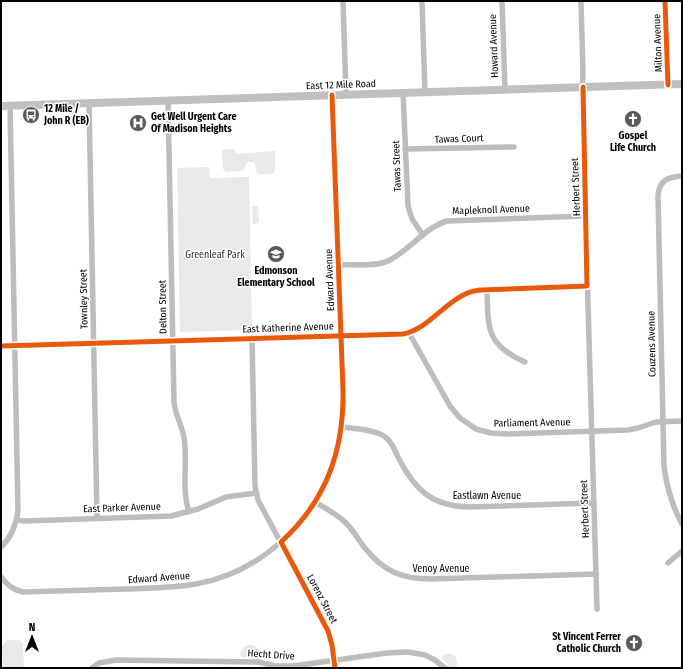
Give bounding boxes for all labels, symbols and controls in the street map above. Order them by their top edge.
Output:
street label: Howard Avenue [487,14,501,78]
street label: Milton Avenue [651,14,665,72]
street label: East 12 Mile Road [306,78,376,92]
place label: 12 Mile / John R (EB) [43,103,89,127]
bus stop icon: 12 Mile / John R (EB) [21,105,41,125]
church icon: Gospel Life Church [623,109,643,129]
place label: Get Well Urgent Care Of Madison Heights [151,111,236,135]
hospital icon: Get Well Urgent Care Of Madison Heights [128,113,148,133]
place label: Gospel Life Church [610,130,656,154]
street label: Tawas Court [434,132,484,146]
street label: Tawas Street [390,139,404,192]
street label: Herbert Street [569,157,583,216]
street label: Mapleknoll Avenue [452,203,530,217]
school or university icon: Edmonson Elementary School [266,244,286,264]
park label: Greenleaf Park [185,249,245,261]
street label: Edward Avenue [323,249,337,311]
place label: Edmonson Elementary School [237,265,315,289]
street label: Townley Street [77,268,91,329]
street label: Delton Street [157,279,169,334]
street label: Couzens Avenue [645,311,659,377]
street label: East Katherine Avenue [242,320,334,336]
street label: Parliament Avenue [494,416,571,430]
street label: Herbert Street [578,479,592,538]
street label: Eastlawn Avenue [453,490,521,502]
street label: East Parker Avenue [83,501,161,515]
street label: Venoy Avenue [412,563,470,575]
street label: Edward Avenue [128,570,190,586]
street label: Lorenz Street [304,572,340,626]
north arrow [12,617,52,657]
text: N [29,621,35,634]
place label: St Vincent Ferrer Catholic Church [552,631,621,655]
church icon: St Vincent Ferrer Catholic Church [624,633,644,653]
street label: Hecht Drive [247,647,295,663]

